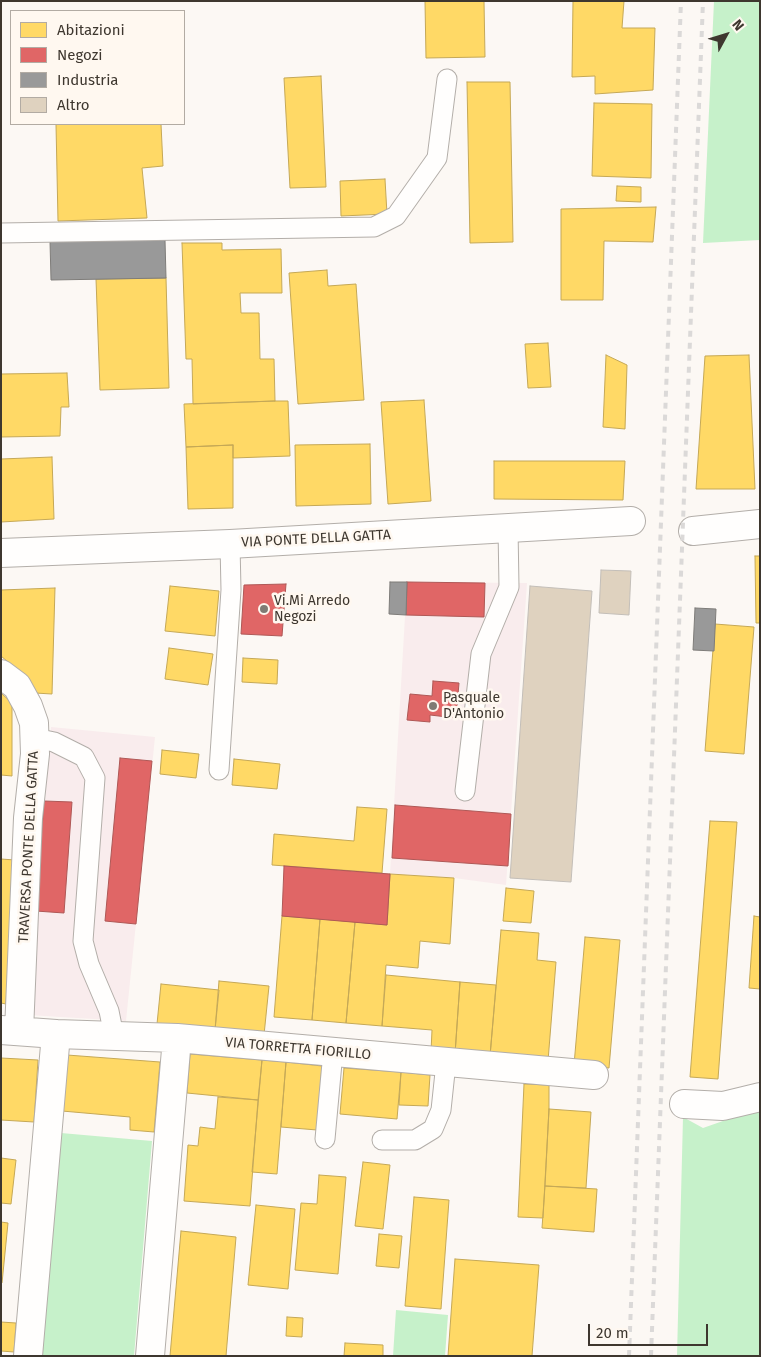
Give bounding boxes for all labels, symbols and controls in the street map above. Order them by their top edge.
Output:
legend [10,10,185,125]
north arrow [701,10,751,60]
text: N [729,16,748,34]
text: Abitazioni [57,21,125,39]
text: Negozi [57,46,102,64]
text: Industria [57,71,119,89]
text: Altro [57,96,90,114]
street label: VIA PONTE DELLA GATTA [241,527,391,551]
place label: Vi.Mi Arredo Negozi [274,593,350,626]
marker: Vi.Mi Arredo Negozi [258,603,270,615]
place label: Pasquale D'Antonio [443,690,504,722]
marker: Pasquale D'Antonio [427,700,439,712]
street label: TRAVERSA PONTE DELLA GATTA [16,750,42,944]
street label: VIA TORRETTA FIORILLO [224,1034,372,1064]
scale bar [591,1314,711,1346]
text: 20 m [596,1324,629,1342]

